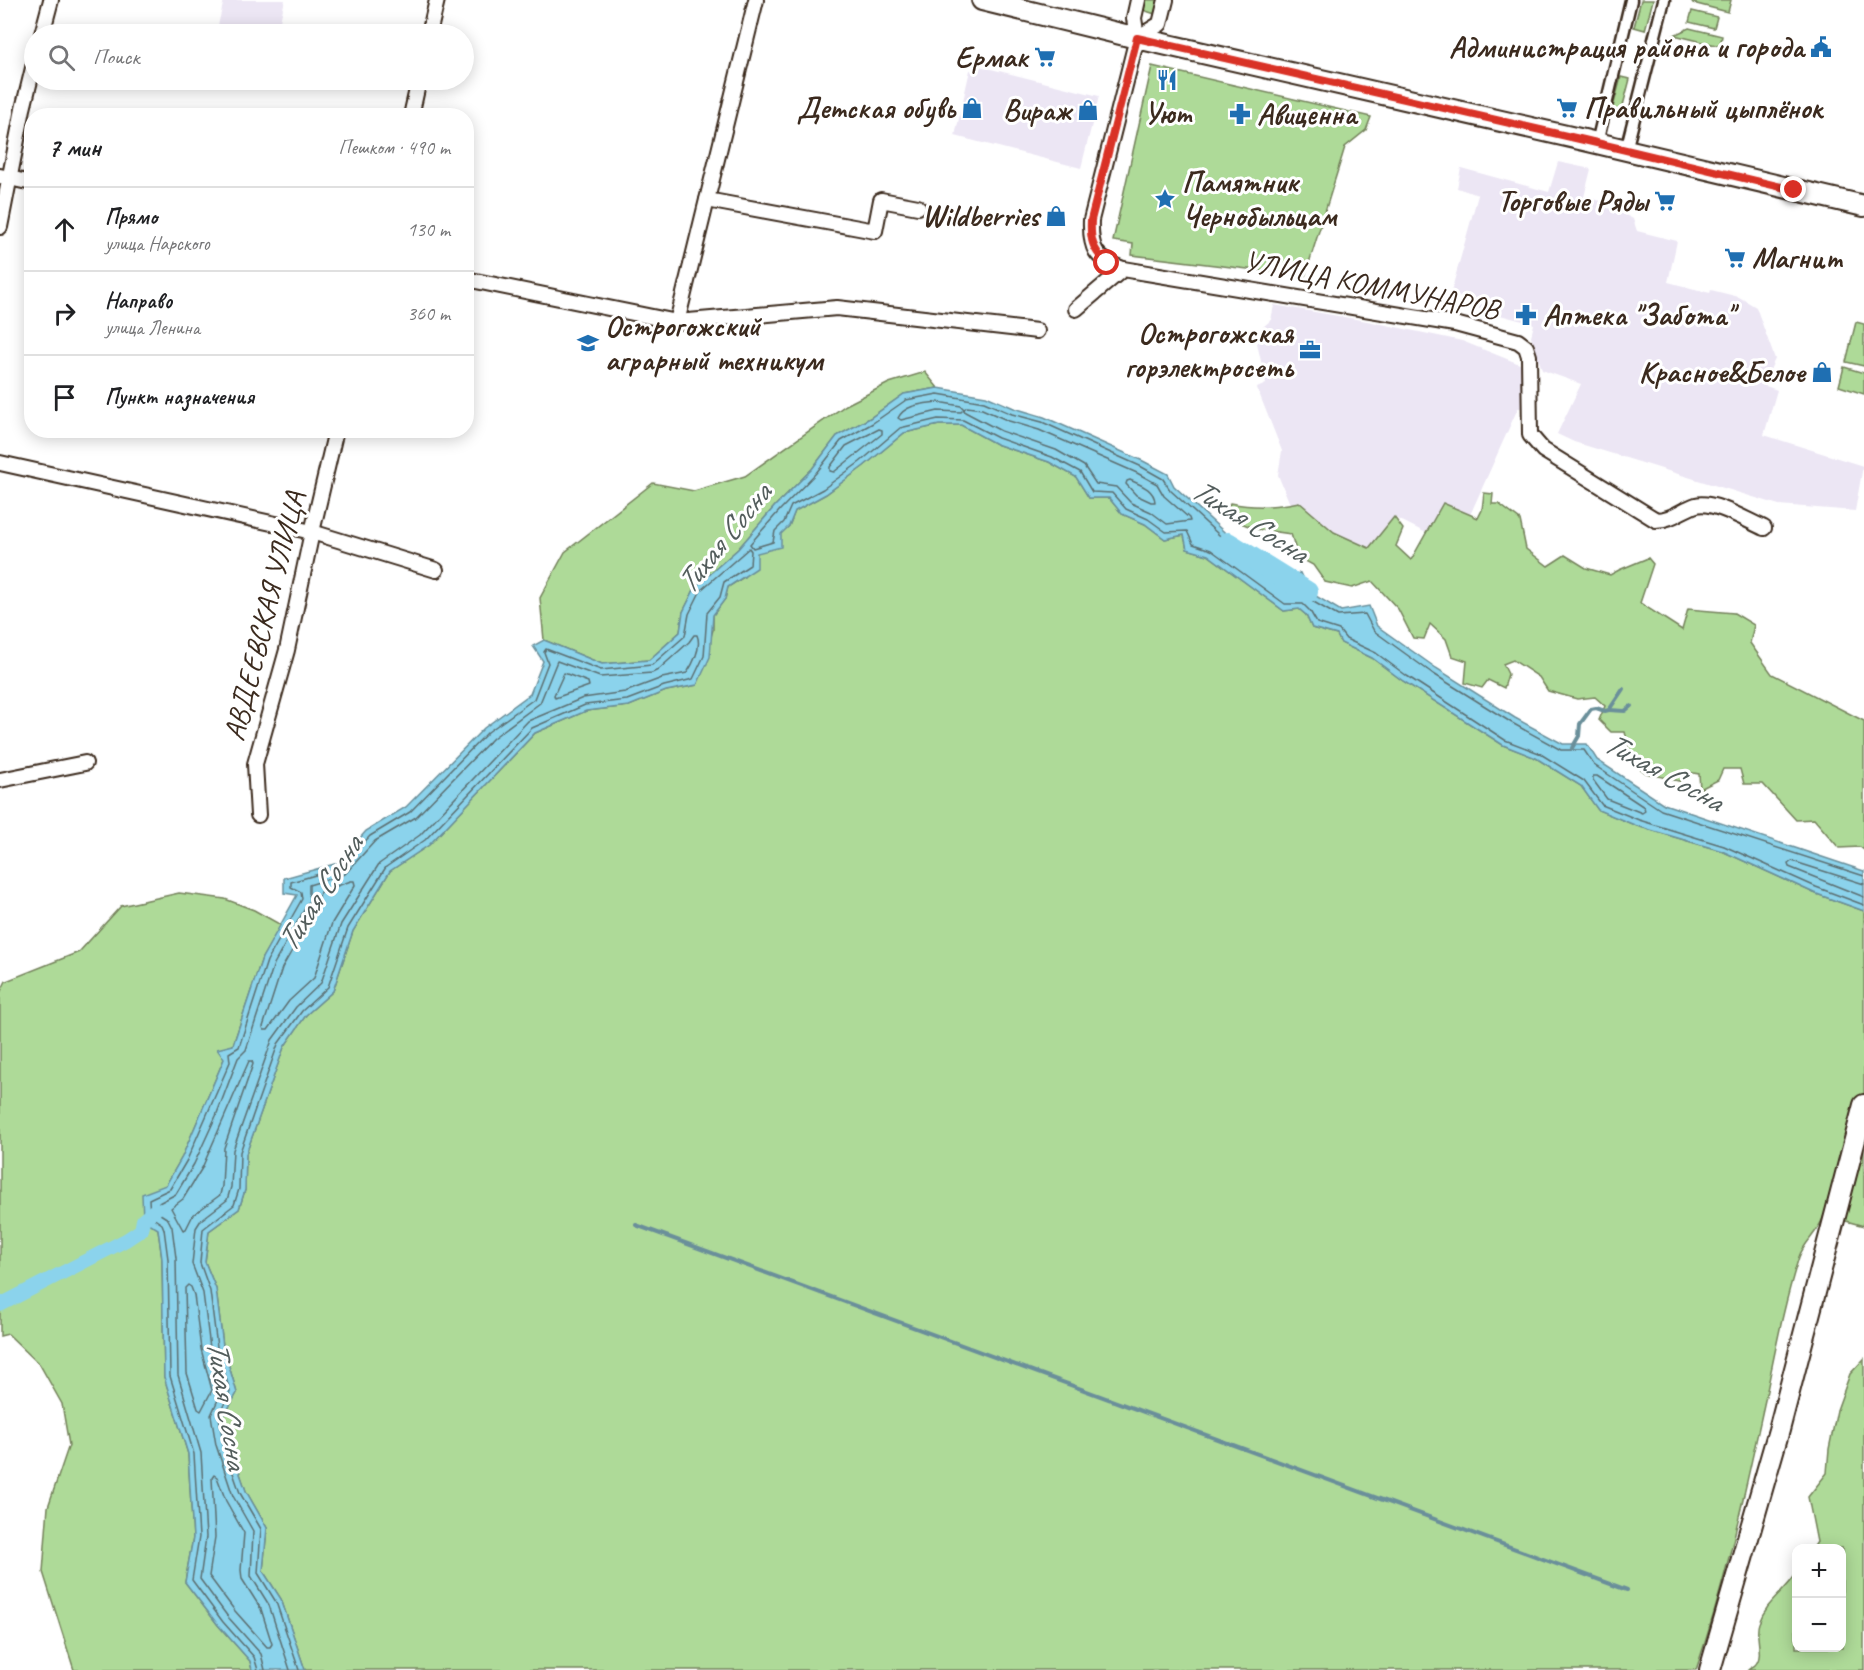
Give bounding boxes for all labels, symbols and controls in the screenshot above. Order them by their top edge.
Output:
search box [24,24,474,90]
place label: Администрация района и города [1449,28,1807,66]
public building icon: Администрация района и города [1809,35,1833,59]
place label: Ермак [955,38,1029,76]
icon: search [45,41,78,74]
text: Поиск [93,43,139,71]
supermarket icon: Ермак [1033,45,1057,69]
restaurant icon: Уют [1155,68,1179,92]
place label: Детская обувь [797,89,957,128]
place label: Правильный цыплёнок [1584,89,1824,127]
place label: Вираж [1003,91,1074,129]
place label: Уют [1143,94,1193,132]
place label: Авиценна [1257,95,1359,133]
shop icon: Детская обувь [960,96,984,120]
supermarket icon: Правильный цыплёнок [1555,96,1579,120]
shop icon: Вираж [1076,98,1100,122]
pharmacy icon: Авиценна [1228,102,1252,126]
text: 7 мин [48,131,101,164]
text: Пешком · 490 m [338,135,450,160]
place label: Памятник Чернобыльцам [1182,163,1338,235]
route end [1780,176,1806,202]
place label: Торговые Ряды [1497,182,1650,220]
place icon: Памятник Чернобыльцам [1153,187,1177,211]
supermarket icon: Торговые Ряды [1653,189,1677,213]
place label: Wildberries [922,197,1042,235]
text: Прямо [105,203,157,231]
shop icon: Wildberries [1044,204,1068,228]
icon: ahead [48,213,81,246]
text: 130 m [407,217,450,242]
text: улица Нарского [105,231,210,256]
place label: Магнит [1752,239,1843,277]
street label: УЛИЦА КОММУНАРОВ [1241,242,1505,329]
supermarket icon: Магнит [1723,246,1747,270]
route start [1093,249,1119,275]
text: Направо [105,287,172,315]
place label: Аптека "Забота" [1543,296,1740,334]
icon: right [48,297,81,330]
text: 360 m [407,301,450,326]
pharmacy icon: Аптека "Забота" [1514,303,1538,327]
place label: Острогожский аграрный техникум [605,307,825,379]
place label: Острогожская горэлектросеть [1125,314,1295,386]
text: улица Ленина [105,315,200,340]
school or university icon: Острогожский аграрный техникум [576,331,600,355]
office icon: Острогожская горэлектросеть [1298,338,1322,362]
place label: Красное&Белое [1639,353,1807,391]
shop icon: Красное&Белое [1810,360,1834,384]
icon: arrive [48,381,81,414]
text: Пункт назначения [105,383,254,411]
water label: Тихая Сосна [1184,469,1318,574]
water label: Тихая Сосна [666,472,782,602]
street label: АВДЕЕВСКАЯ УЛИЦА [215,487,314,744]
water label: Тихая Сосна [1597,722,1733,822]
water label: Тихая Сосна [267,825,374,959]
water label: Тихая Сосна [197,1337,258,1475]
map controls [1792,1544,1846,1652]
button: + [1792,1544,1846,1598]
button: − [1792,1598,1846,1652]

